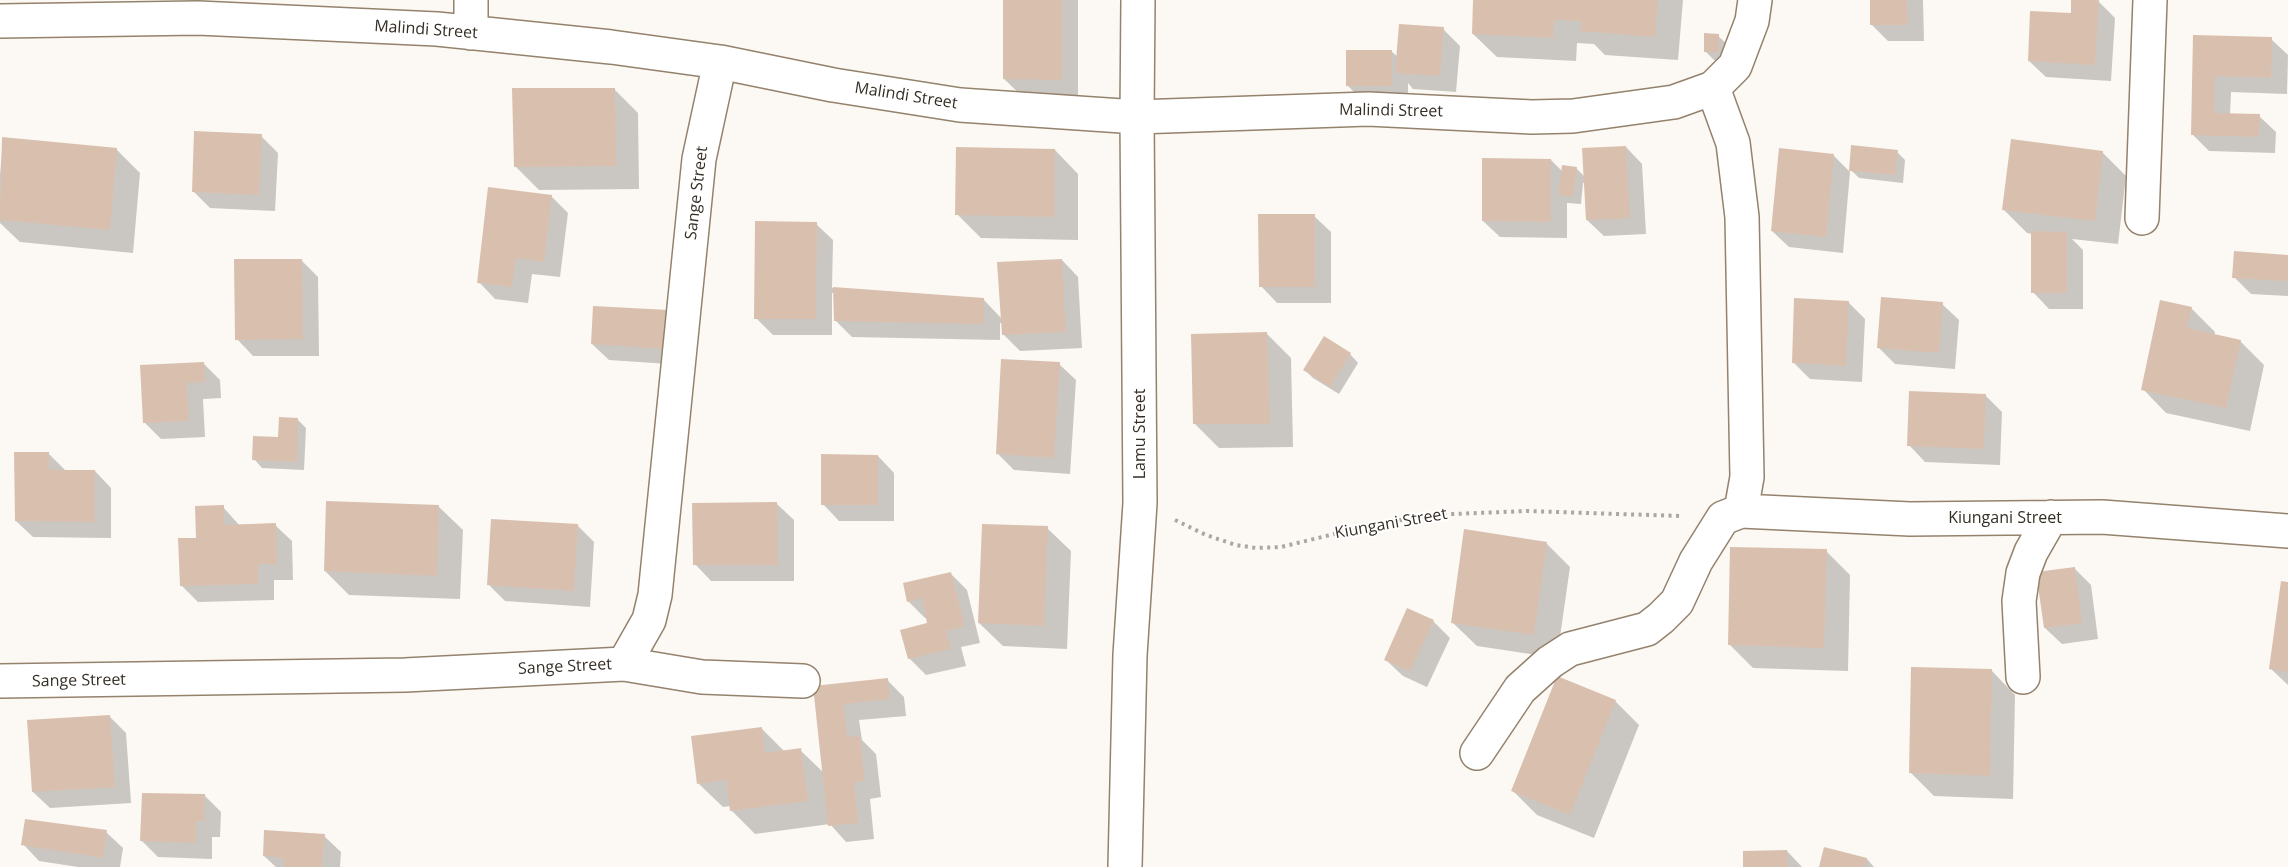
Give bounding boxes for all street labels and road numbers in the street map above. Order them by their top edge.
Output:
street label: Malindi Street [374,17,478,43]
street label: Malindi Street [853,78,959,114]
street label: Malindi Street [1339,100,1443,122]
street label: Sange Street [682,145,712,241]
street label: Lamu Street [1130,389,1150,479]
street label: Kiungani Street [1333,505,1449,543]
street label: Kiungani Street [1948,508,2062,528]
street label: Sange Street [518,655,612,679]
street label: Sange Street [32,671,126,691]

